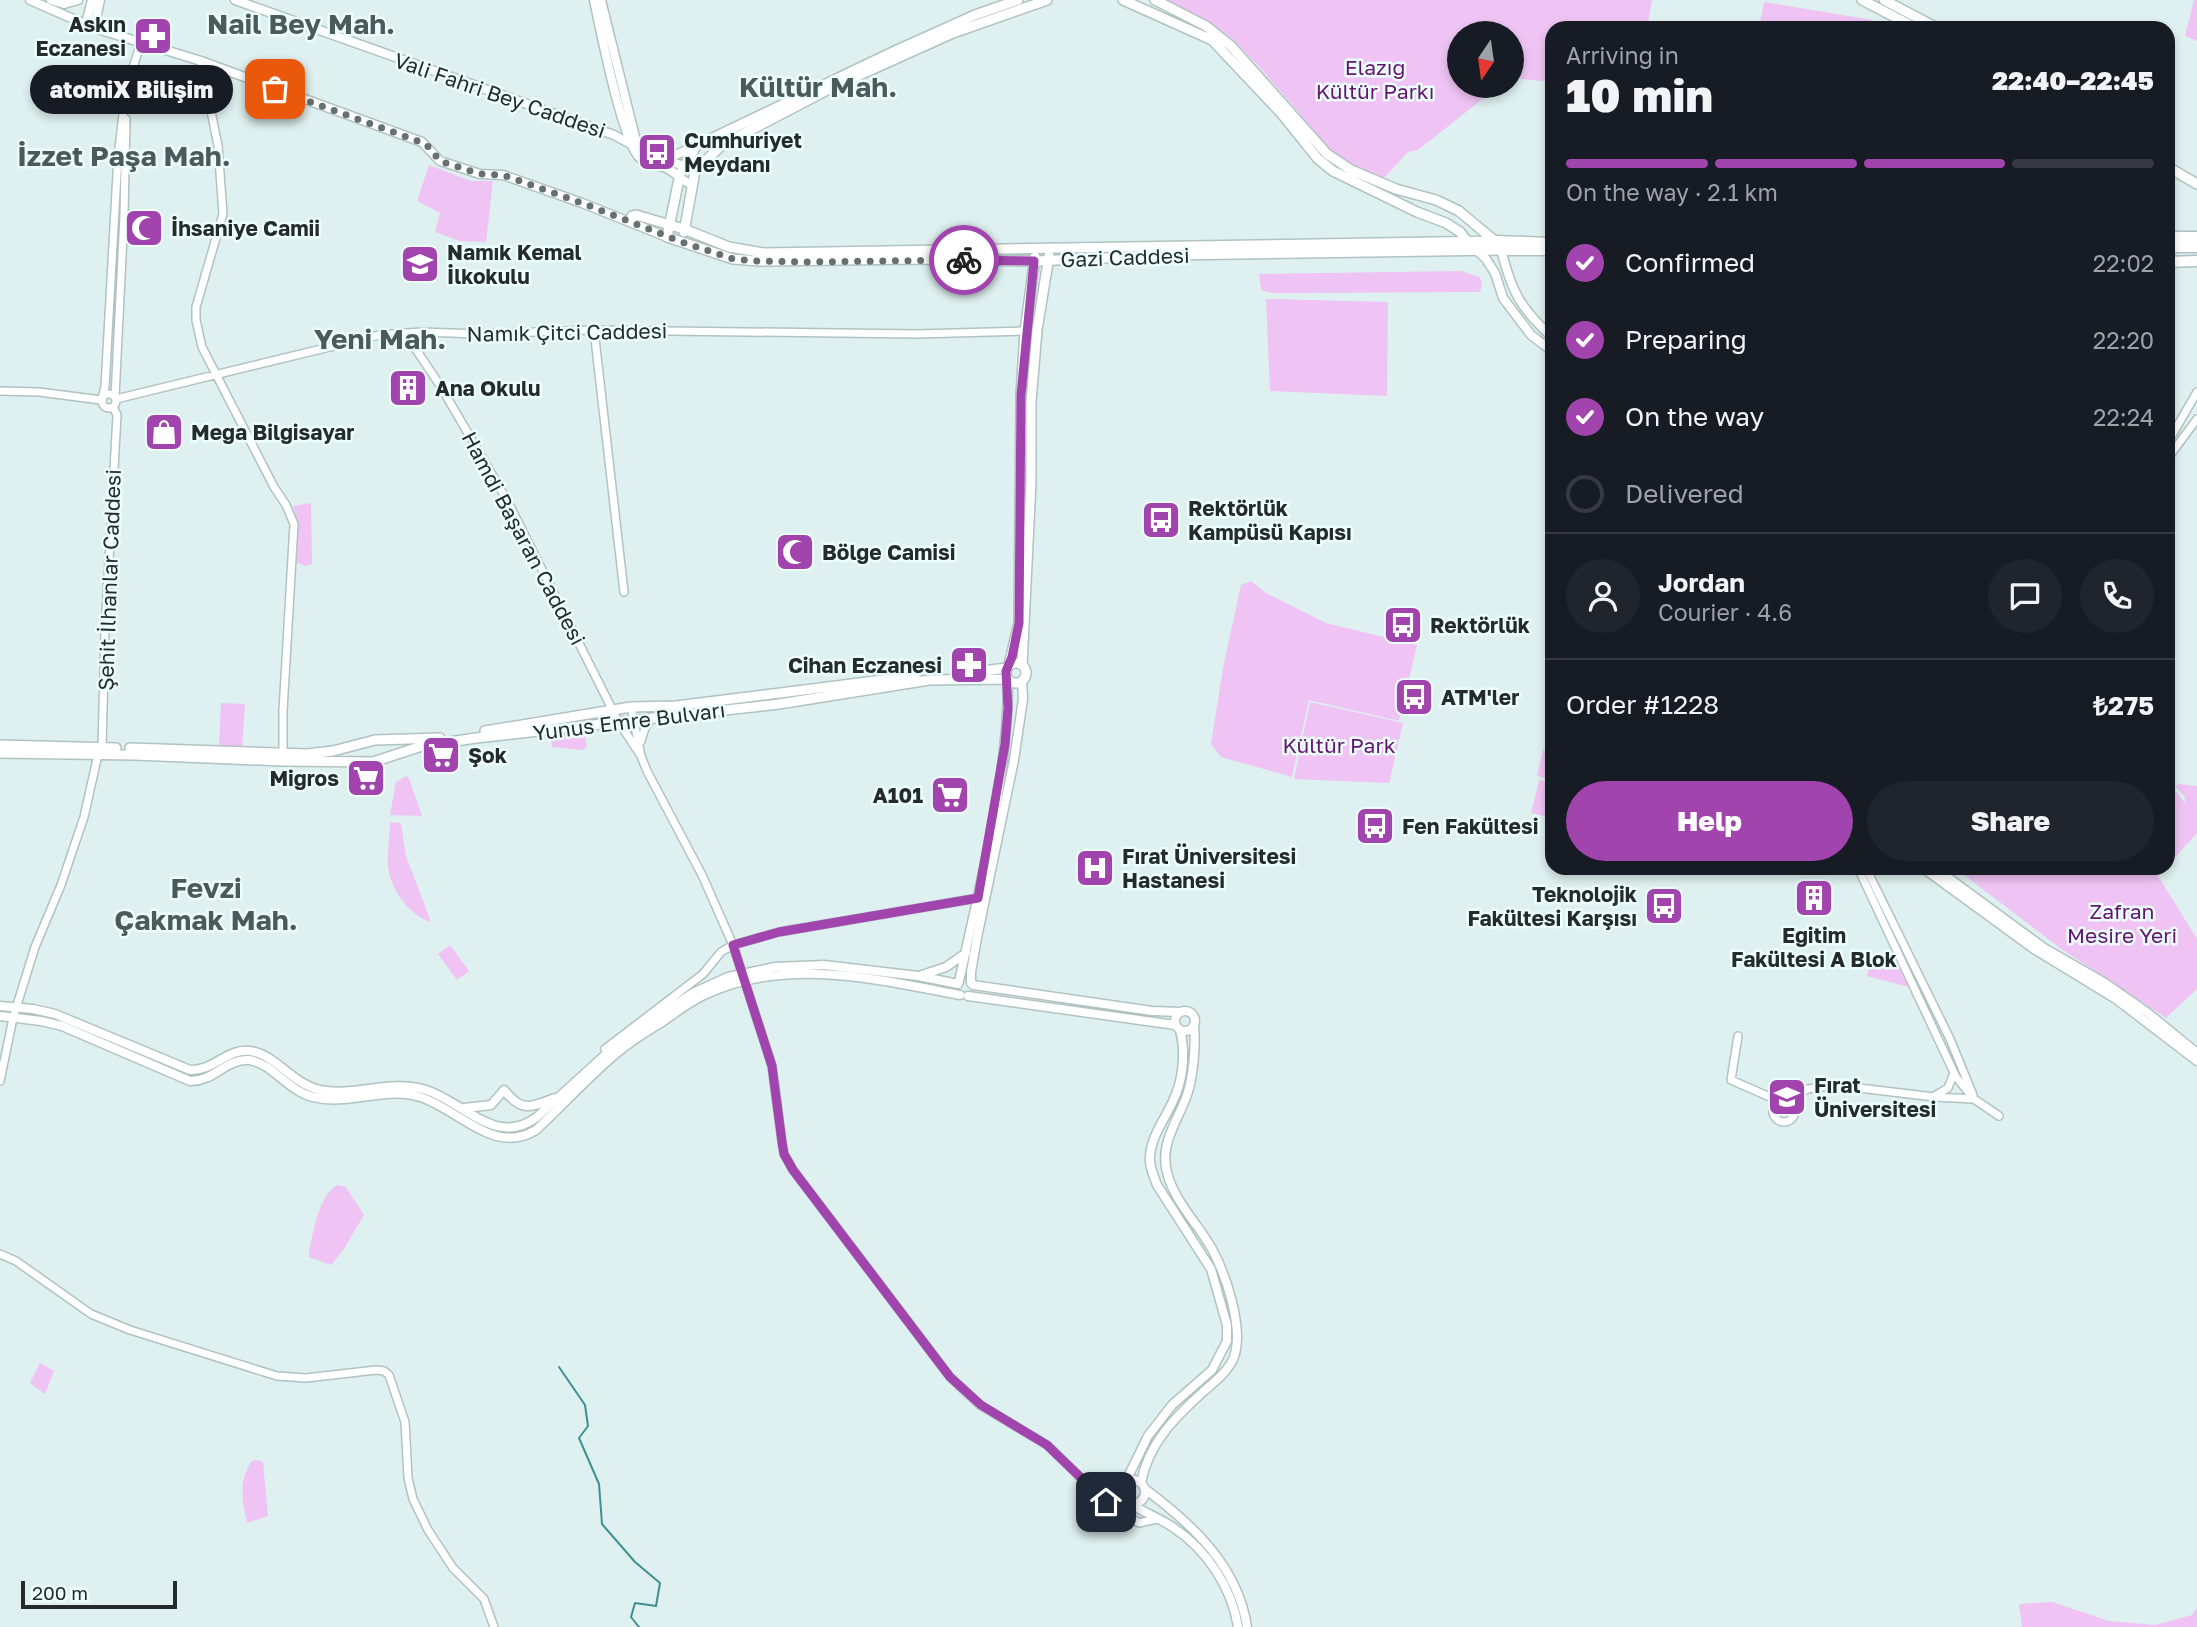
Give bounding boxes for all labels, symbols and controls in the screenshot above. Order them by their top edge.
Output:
district label: Nail Bey Mah. [207,7,395,40]
place label: Askın Eczanesi [35,11,126,61]
pharmacy icon: Askın Eczanesi [132,15,174,57]
north arrow [1447,21,1524,98]
map controls [1447,21,1524,98]
text: Arriving in [1566,41,1679,69]
street label: Vali Fahri Bey Caddesi [391,47,609,143]
park label: Elazığ Kültür Parkı [1316,54,1434,104]
pin [245,59,305,119]
callout: atomiX Bilişim [30,64,233,114]
text: 22:40–22:45 [1992,65,2154,96]
text: 10 min [1566,67,1713,122]
icon: bag [256,70,294,108]
district label: Kültür Mah. [739,70,897,103]
text: atomiX Bilişim [50,75,213,103]
place label: Cumhuriyet Meydanı [684,127,802,177]
bus stop icon: Cumhuriyet Meydanı [636,131,678,173]
district label: İzzet Paşa Mah. [17,139,231,172]
text: On the way · 2.1 km [1566,178,1778,206]
mosque icon: İhsaniye Camii [123,207,165,249]
place label: İhsaniye Camii [171,215,320,241]
courier [929,225,999,295]
place label: Namık Kemal İlkokulu [447,239,581,289]
icon: bike [945,241,983,279]
street label: Gazi Caddesi [1060,242,1190,272]
school or university icon: Namık Kemal İlkokulu [399,243,441,285]
icon: check [1566,244,1604,282]
text: Confirmed [1625,247,1755,278]
text: 22:02 [2093,249,2154,277]
street label: Namık Çitci Caddesi [466,317,668,347]
icon: check [1566,321,1604,359]
district label: Yeni Mah. [314,322,446,355]
text: Preparing [1625,324,1747,355]
text: 22:20 [2093,326,2154,354]
building icon: Ana Okulu [387,367,429,409]
place label: Ana Okulu [435,375,540,401]
icon: check [1566,398,1604,436]
text: On the way [1625,401,1764,432]
text: 22:24 [2093,403,2154,431]
shop icon: Mega Bilgisayar [143,411,185,453]
place label: Mega Bilgisayar [191,419,354,445]
street label: Hamdi Başaran Caddesi [457,427,591,649]
street label: Şehit İlhanlar Caddesi [92,469,126,691]
text: Delivered [1625,478,1744,509]
place label: Rektörlük Kampüsü Kapısı [1188,495,1352,545]
bus stop icon: Rektörlük Kampüsü Kapısı [1140,499,1182,541]
mosque icon: Bölge Camisi [774,531,816,573]
place label: Bölge Camisi [822,539,956,565]
button: person [1566,559,1640,633]
button: chat [1988,559,2062,633]
button: phone [2080,559,2154,633]
text: Jordan [1658,567,1745,598]
text: Courier · 4.6 [1658,598,1792,626]
bus stop icon: Rektörlük [1382,604,1424,646]
place label: Rektörlük [1430,612,1530,638]
pharmacy icon: Cihan Eczanesi [948,644,990,686]
place label: Cihan Eczanesi [788,652,942,678]
bus stop icon: ATM'ler [1393,676,1435,718]
place label: ATM'ler [1441,684,1519,710]
text: Order #1228 [1566,689,1719,720]
text: ₺275 [2093,690,2154,721]
street label: Yunus Emre Bulvarı [531,696,727,746]
park label: Kültür Park [1282,732,1396,758]
supermarket icon: Şok [420,734,462,776]
place label: Şok [468,742,507,768]
supermarket icon: Migros [345,757,387,799]
place label: Migros [269,765,339,791]
supermarket icon: A101 [929,774,971,816]
button: Help [1566,781,1853,861]
button: Share [1867,781,2154,861]
place label: A101 [873,782,923,808]
bus stop icon: Fen Fakültesi [1354,805,1396,847]
place label: Fen Fakültesi [1402,813,1538,839]
place label: Fırat Üniversitesi Hastanesi [1122,843,1296,893]
hospital icon: Fırat Üniversitesi Hastanesi [1074,847,1116,889]
district label: Fevzi Çakmak Mah. [114,871,298,936]
building icon: Eğitim Fakültesi A Blok [1793,877,1835,919]
place label: Teknolojik Fakültesi Karşısı [1467,881,1637,931]
bus stop icon: Teknolojik Fakültesi Karşısı [1643,885,1685,927]
park label: Zafran Mesire Yeri [2067,898,2177,948]
place label: Eğitim Fakültesi A Blok [1731,922,1897,972]
place label: Fırat Üniversitesi [1814,1072,1936,1122]
school or university icon: Fırat Üniversitesi [1766,1076,1808,1118]
pin [1076,1472,1136,1532]
icon: home [1087,1483,1125,1521]
scale bar [21,1578,177,1610]
text: 200 m [32,1581,88,1604]

